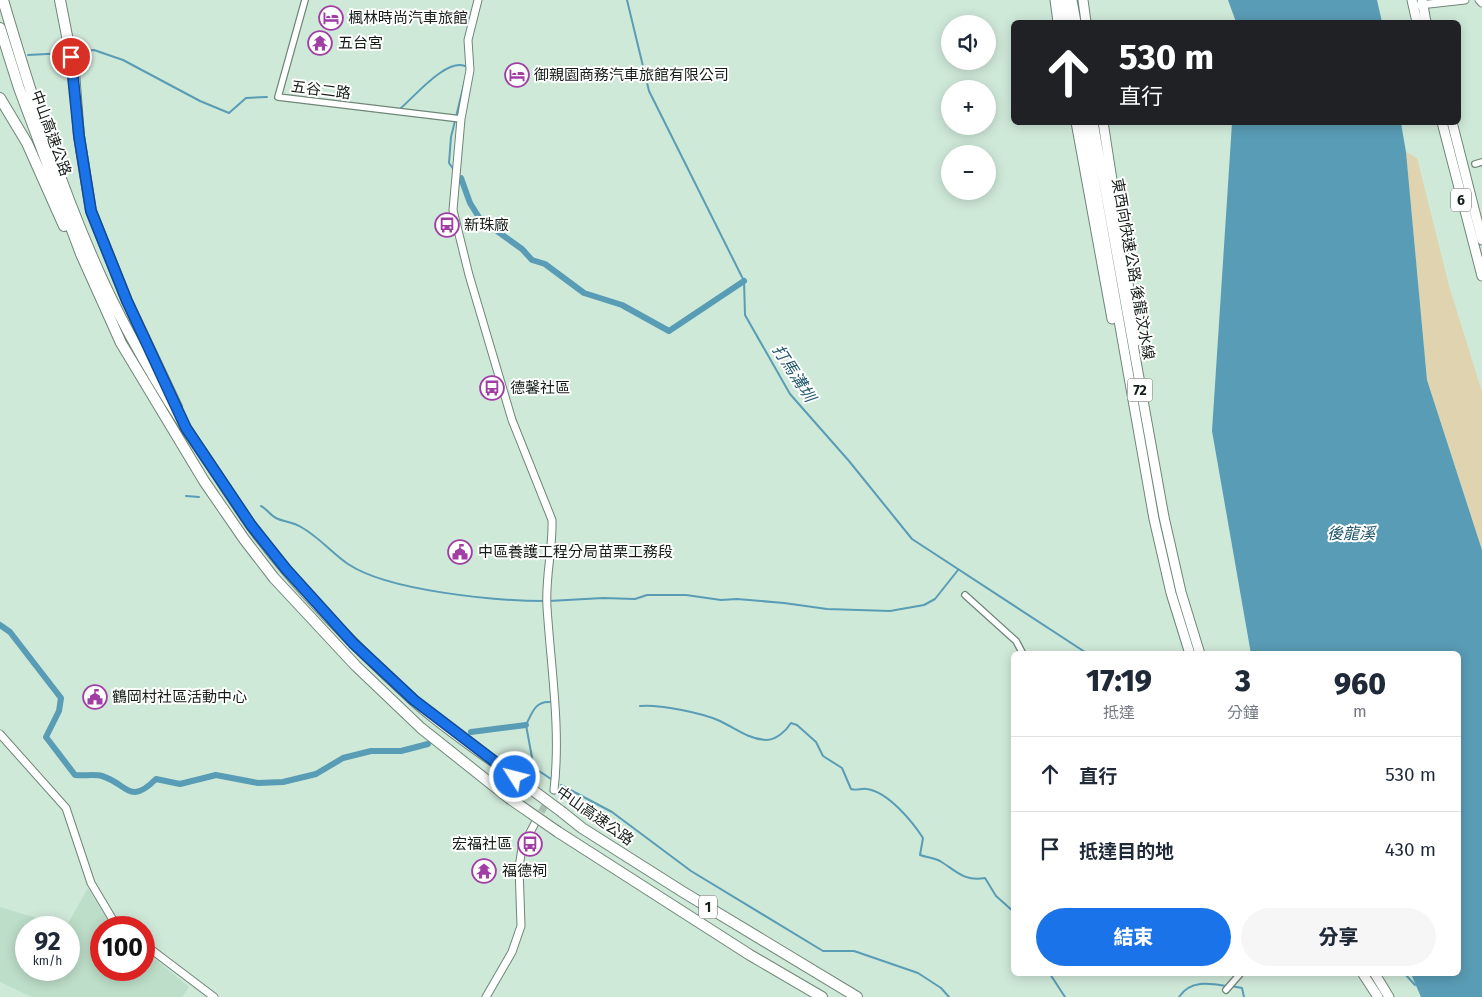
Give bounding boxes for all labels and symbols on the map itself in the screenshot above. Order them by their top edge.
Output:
hotel icon: 楓林時尚汽車旅館 [318,5,344,31]
place label: 楓林時尚汽車旅館 [348,9,468,27]
temple icon: 五台宮 [307,30,333,56]
place label: 五台宮 [338,34,383,52]
pin [50,36,92,78]
hotel icon: 御親園商務汽車旅館有限公司 [504,62,530,88]
place label: 御親園商務汽車旅館有限公司 [534,66,729,84]
street label: 五谷二路 [290,77,352,103]
street label: 中山高速公路 [27,88,75,178]
street label: 東西向快速公路 後龍汶水線 [1108,177,1158,361]
road number: 6 [1451,188,1471,212]
bus stop icon: 新珠廠 [434,212,460,238]
place label: 新珠廠 [464,216,509,234]
water label: 打馬溝圳 [769,341,820,407]
bus stop icon: 德馨社區 [479,375,505,401]
road number: 72 [1128,378,1152,402]
place label: 德馨社區 [510,379,570,397]
water label: 後龍溪 [1327,524,1377,543]
public building icon: 中區養護工程分局苗栗工務段 [447,539,473,565]
place label: 中區養護工程分局苗栗工務段 [478,543,673,561]
public building icon: 鶴岡村社區活動中心 [82,684,108,710]
place label: 鶴岡村社區活動中心 [112,688,247,706]
position arrow [488,750,540,802]
street label: 中山高速公路 [553,783,637,849]
bus stop icon: 宏福社區 [517,831,543,857]
place label: 宏福社區 [452,835,512,853]
temple icon: 福德祠 [471,858,497,884]
place label: 福德祠 [502,862,547,880]
road number: 1 [699,896,717,919]
speed limit sign: 100 [90,916,155,981]

